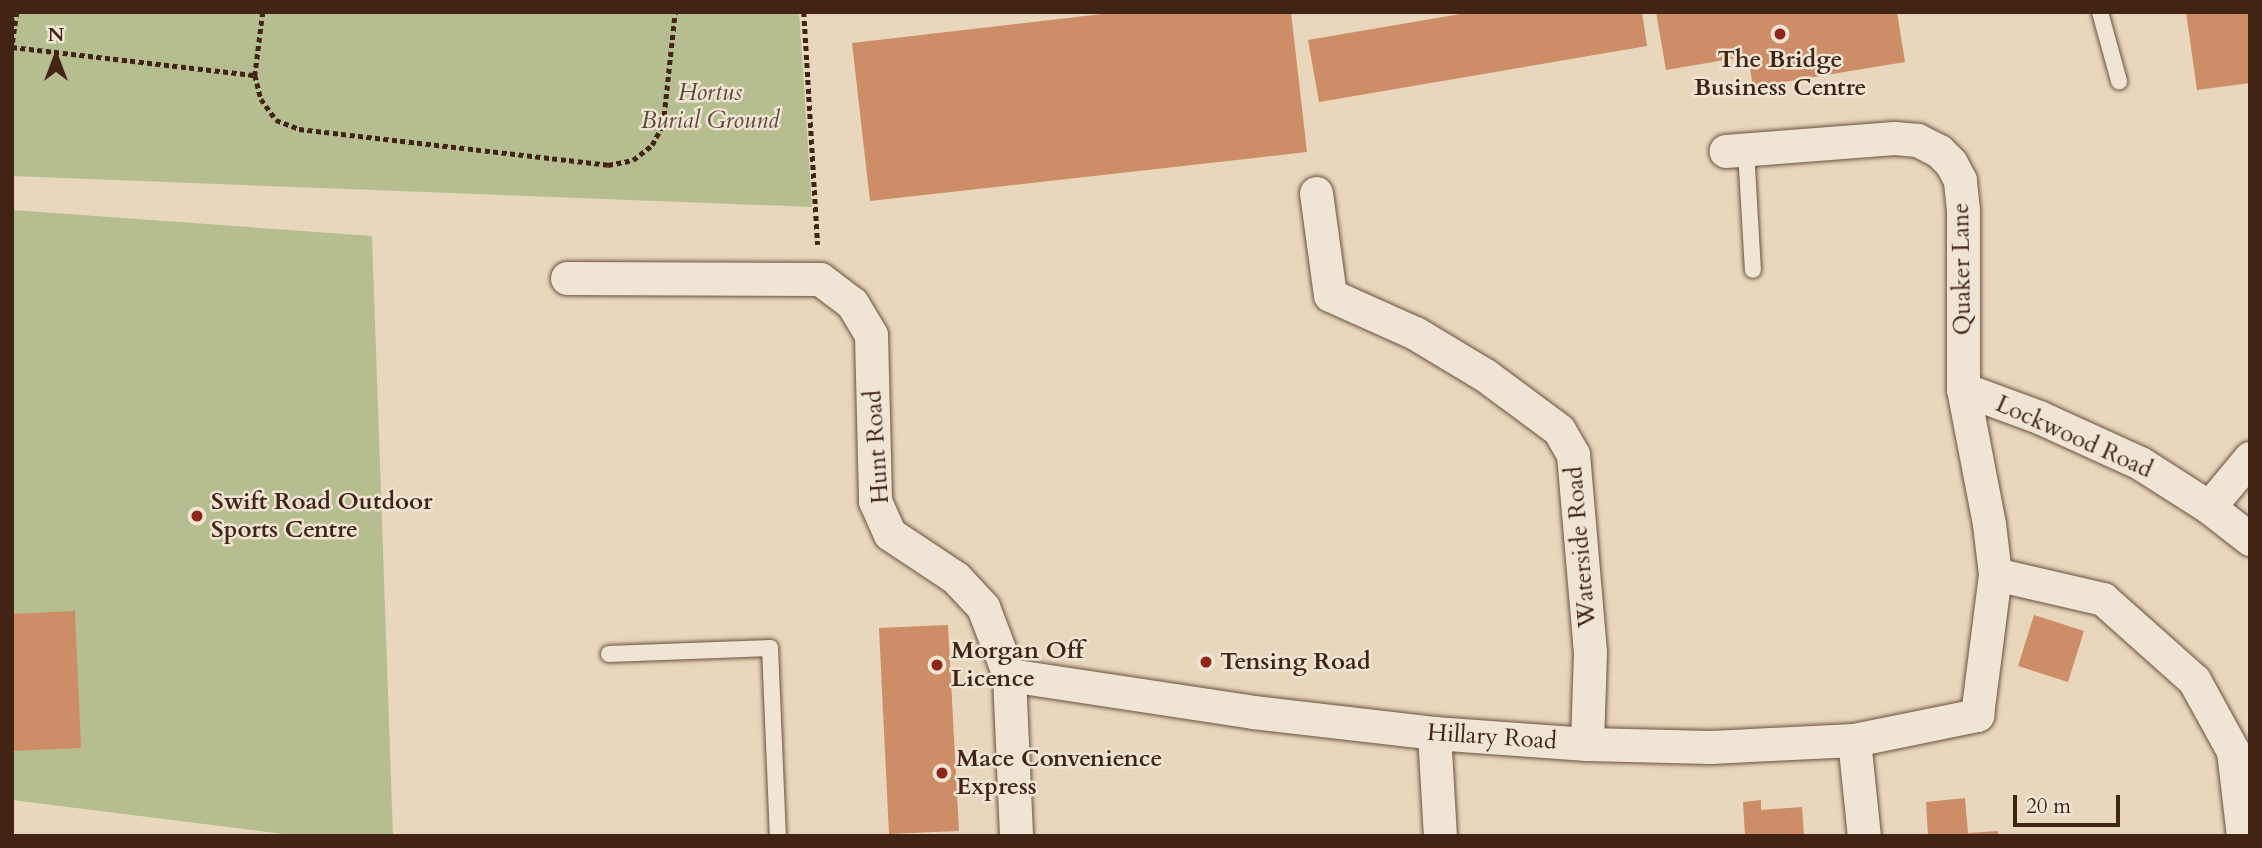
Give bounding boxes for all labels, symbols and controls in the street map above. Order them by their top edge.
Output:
north arrow [21,21,91,91]
text: N [48,22,64,48]
marker: The Bridge Business Centre [1772,26,1788,42]
place label: The Bridge Business Centre [1694,46,1866,102]
park label: Hortus Burial Ground [641,79,779,135]
street label: Quaker Lane [1946,202,1978,336]
street label: Hunt Road [859,389,895,505]
street label: Lockwood Road [1991,390,2157,484]
street label: Waterside Road [1560,465,1602,629]
place label: Swift Road Outdoor Sports Centre [211,488,433,544]
marker: Swift Road Outdoor Sports Centre [189,508,205,524]
place label: Morgan Off Licence [951,637,1083,693]
place label: Tensing Road [1220,648,1371,676]
marker: Tensing Road [1198,654,1214,670]
marker: Morgan Off Licence [929,657,945,673]
street label: Hillary Road [1426,718,1558,756]
place label: Mace Convenience Express [956,745,1162,801]
marker: Mace Convenience Express [934,765,950,781]
scale bar [2017,782,2124,826]
text: 20 m [2026,792,2071,821]

